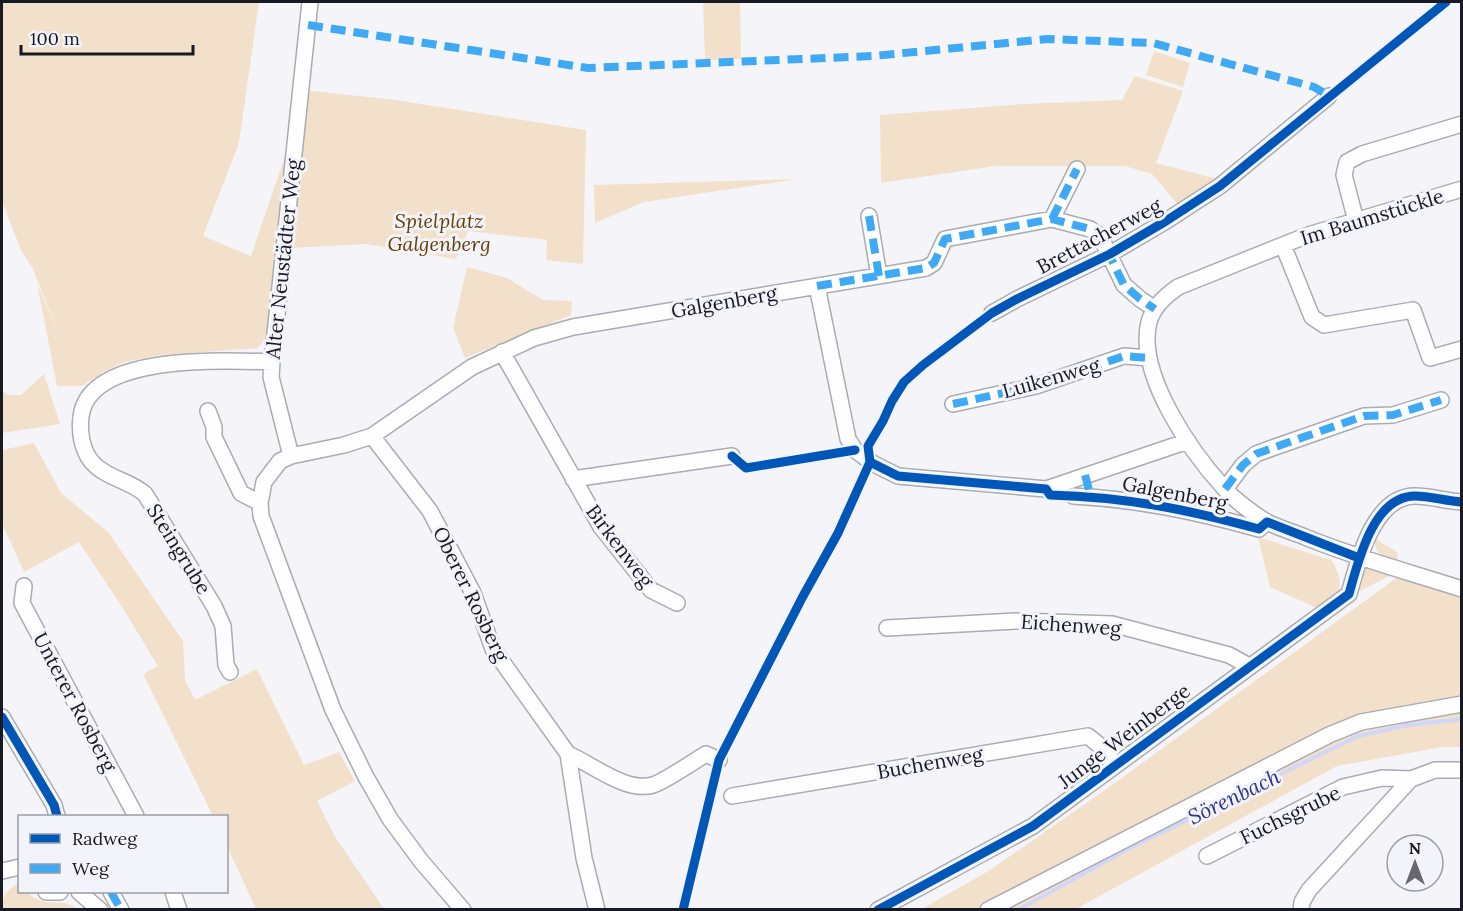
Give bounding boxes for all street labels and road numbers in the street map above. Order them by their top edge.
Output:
street label: Alter Neustädter Weg [259,157,306,361]
street label: Im Baumstückle [1297,183,1447,250]
street label: Brettacherweg [1032,192,1166,279]
street label: Galgenberg [669,280,780,323]
street label: Luikenweg [999,351,1103,403]
street label: Galgenberg [1120,470,1231,515]
street label: Steingrube [142,499,217,599]
street label: Birkenweg [581,499,660,593]
street label: Oberer Rosberg [428,522,515,666]
street label: Eichenweg [1020,609,1123,641]
street label: Unterer Rosberg [28,628,123,777]
street label: Junge Weinberge [1052,678,1195,794]
street label: Buchenweg [875,741,986,784]
street label: Fuchsgrube [1235,779,1344,850]

